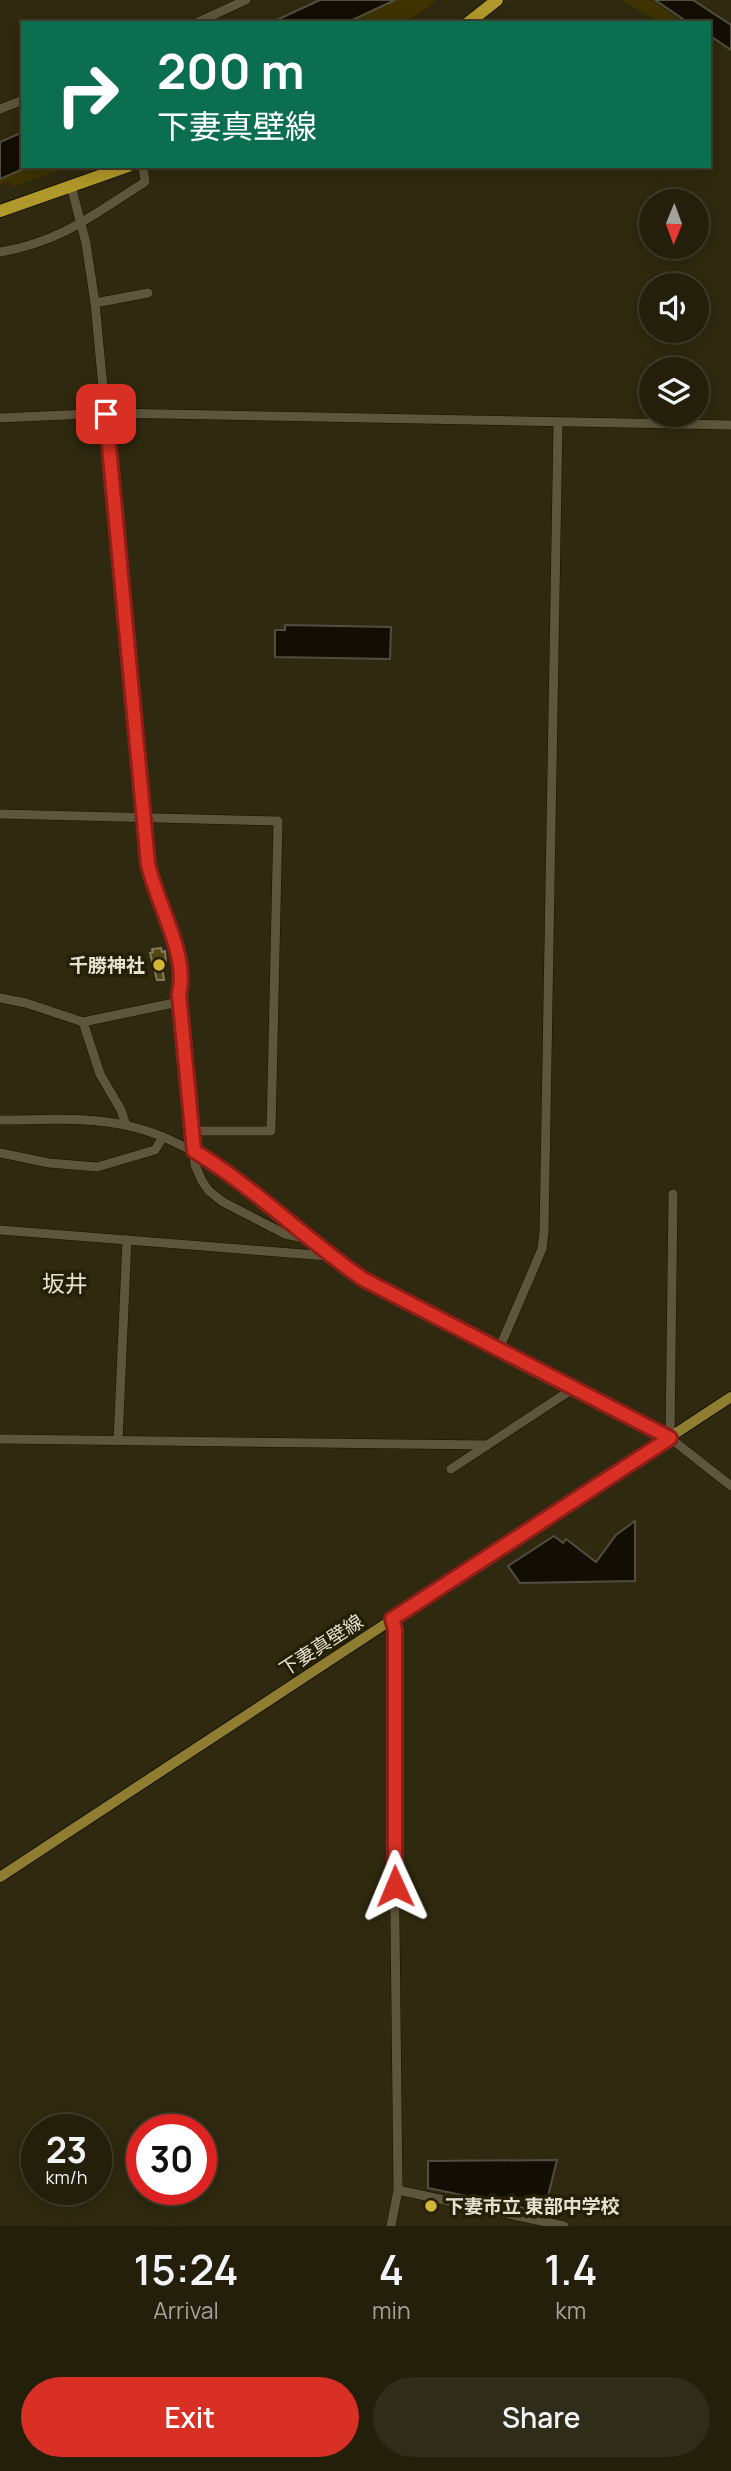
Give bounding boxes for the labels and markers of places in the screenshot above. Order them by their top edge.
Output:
pin [76,384,136,444]
place label: 千勝神社 [69,952,145,978]
marker: 千勝神社 [151,957,167,973]
place label: 下妻市立 東部中学校 [445,2193,620,2219]
marker: 下妻市立 東部中学校 [423,2198,439,2214]

